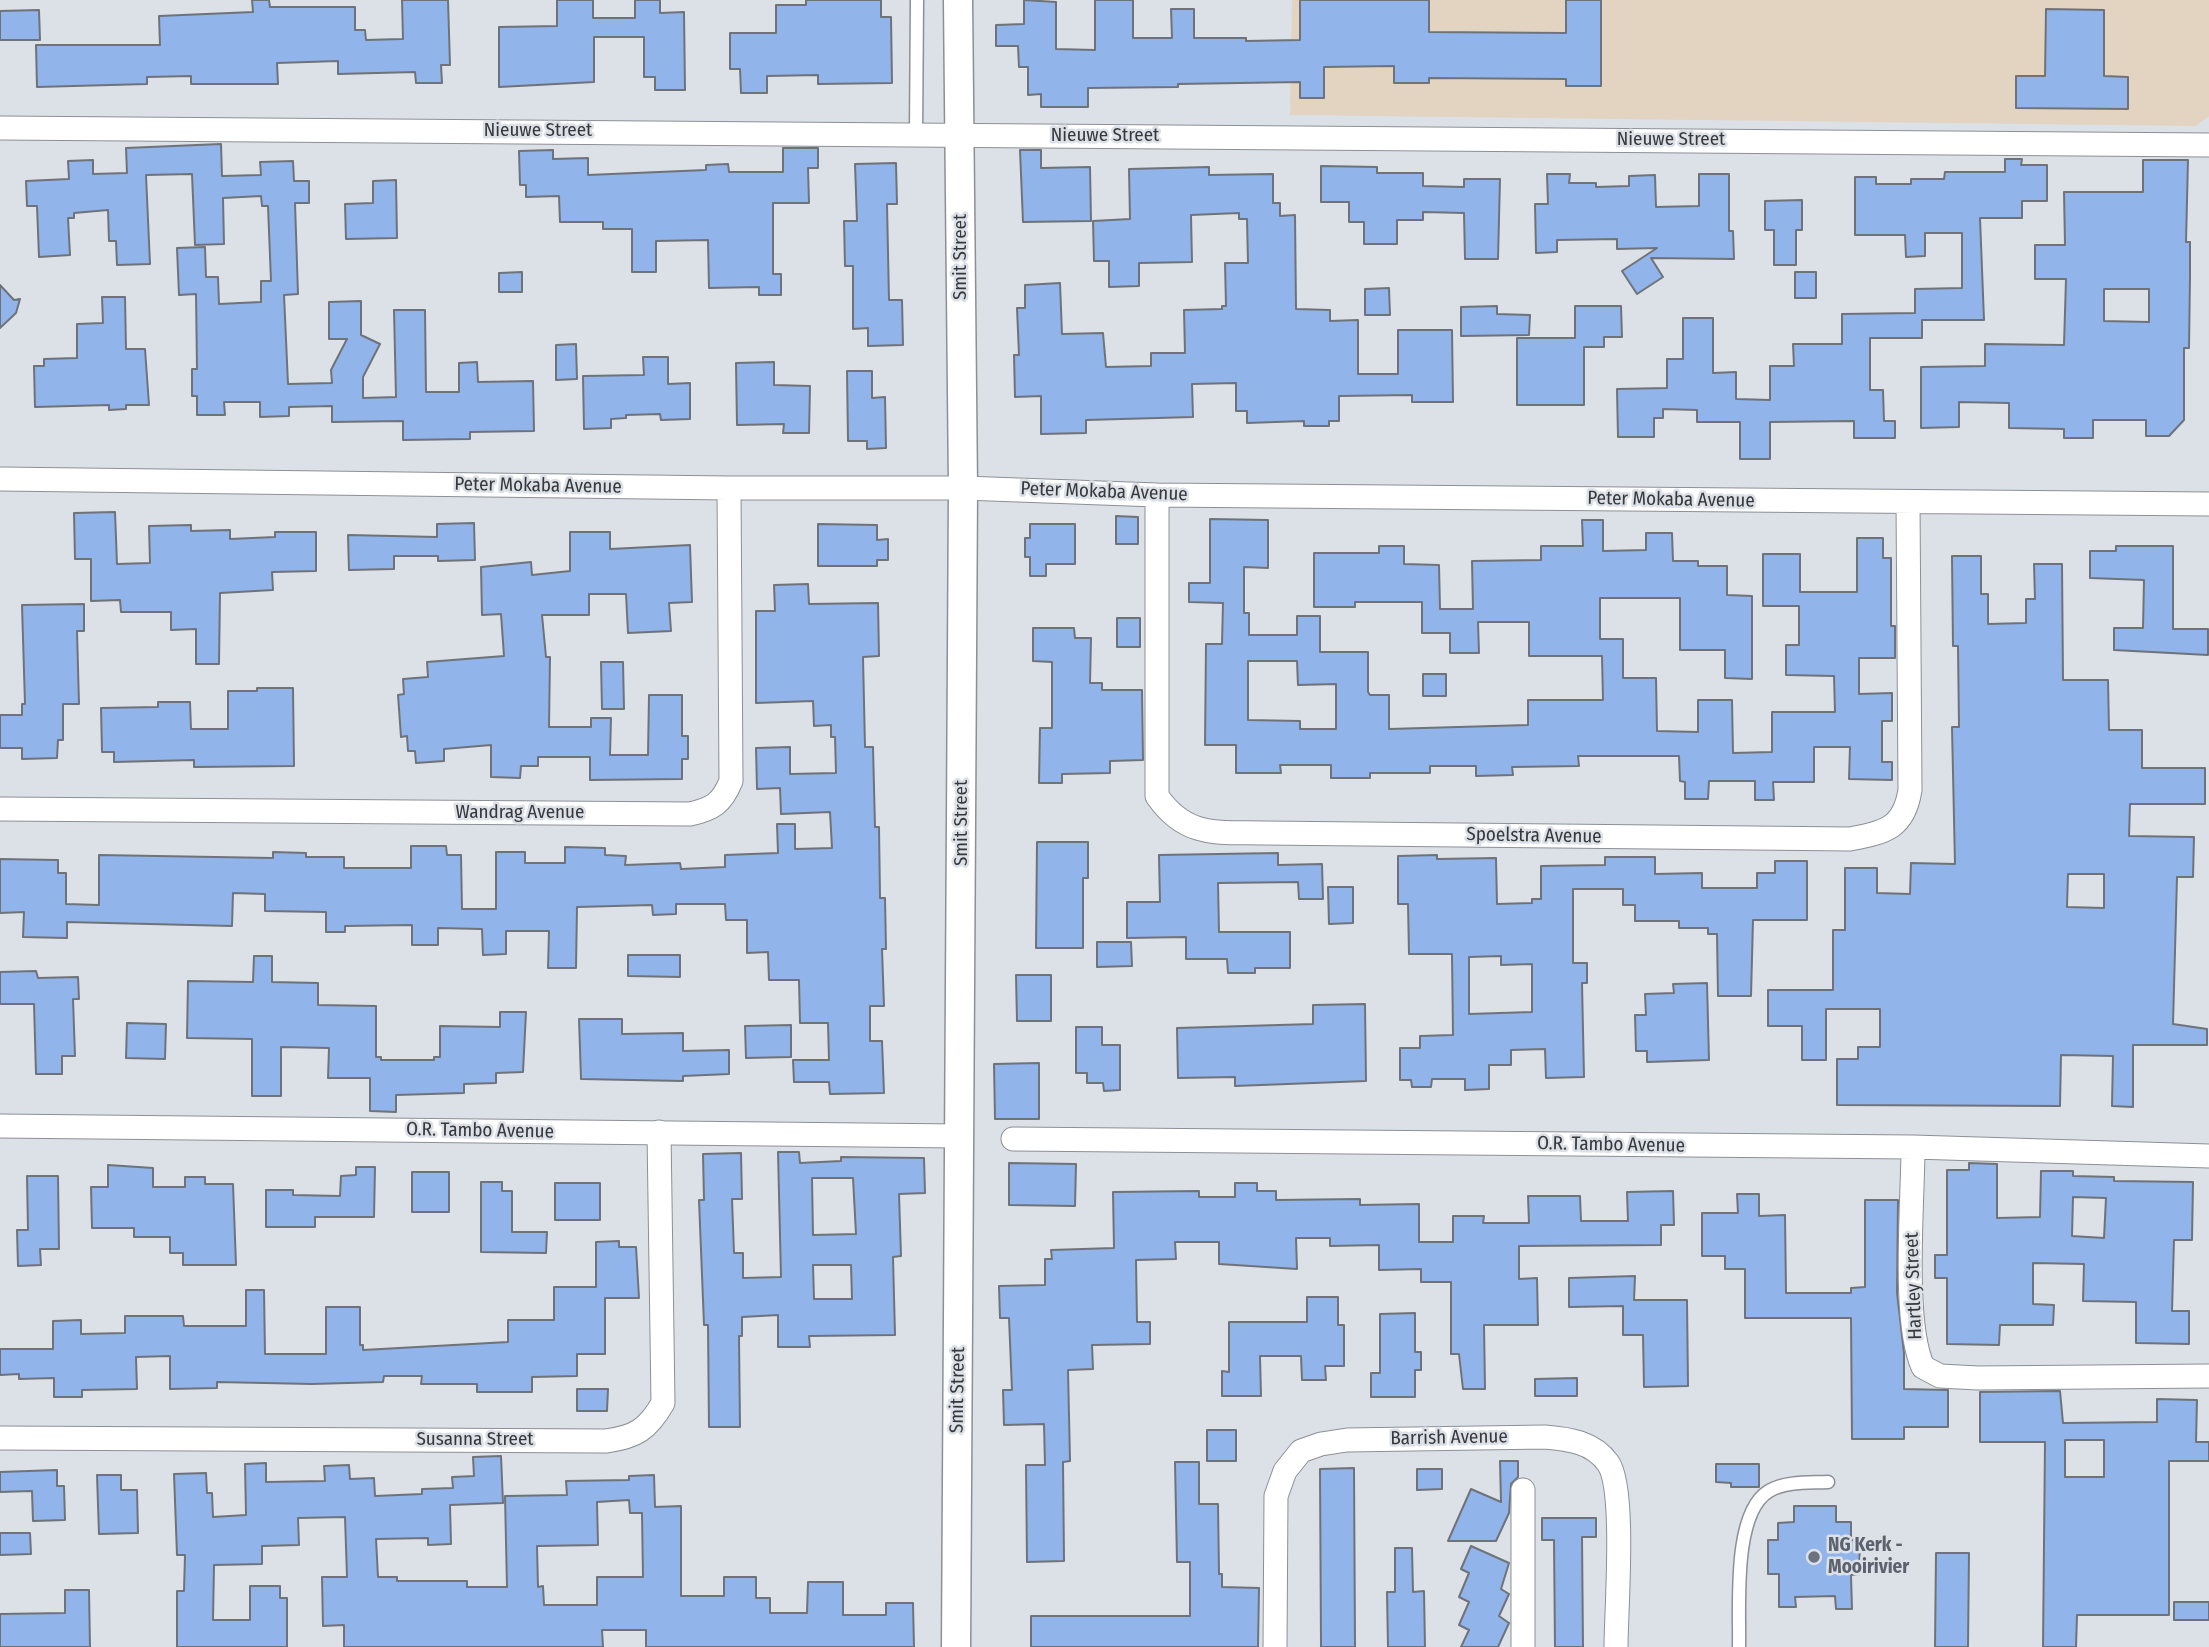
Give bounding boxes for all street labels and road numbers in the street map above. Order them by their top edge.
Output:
street label: Nieuwe Street [484,120,592,142]
street label: Nieuwe Street [1051,125,1159,147]
street label: Nieuwe Street [1617,129,1725,151]
street label: Smit Street [950,214,972,300]
street label: Peter Mokaba Avenue [454,473,622,499]
street label: Peter Mokaba Avenue [1020,478,1188,506]
street label: Peter Mokaba Avenue [1587,487,1755,513]
street label: Smit Street [951,780,973,866]
street label: Wandrag Avenue [456,802,584,824]
street label: Spoelstra Avenue [1466,823,1602,849]
street label: O.R. Tambo Avenue [406,1118,554,1144]
street label: O.R. Tambo Avenue [1537,1132,1685,1158]
street label: Hartley Street [1901,1232,1927,1340]
street label: Smit Street [946,1347,970,1433]
street label: Barrish Avenue [1390,1426,1508,1450]
street label: Susanna Street [416,1429,534,1451]

